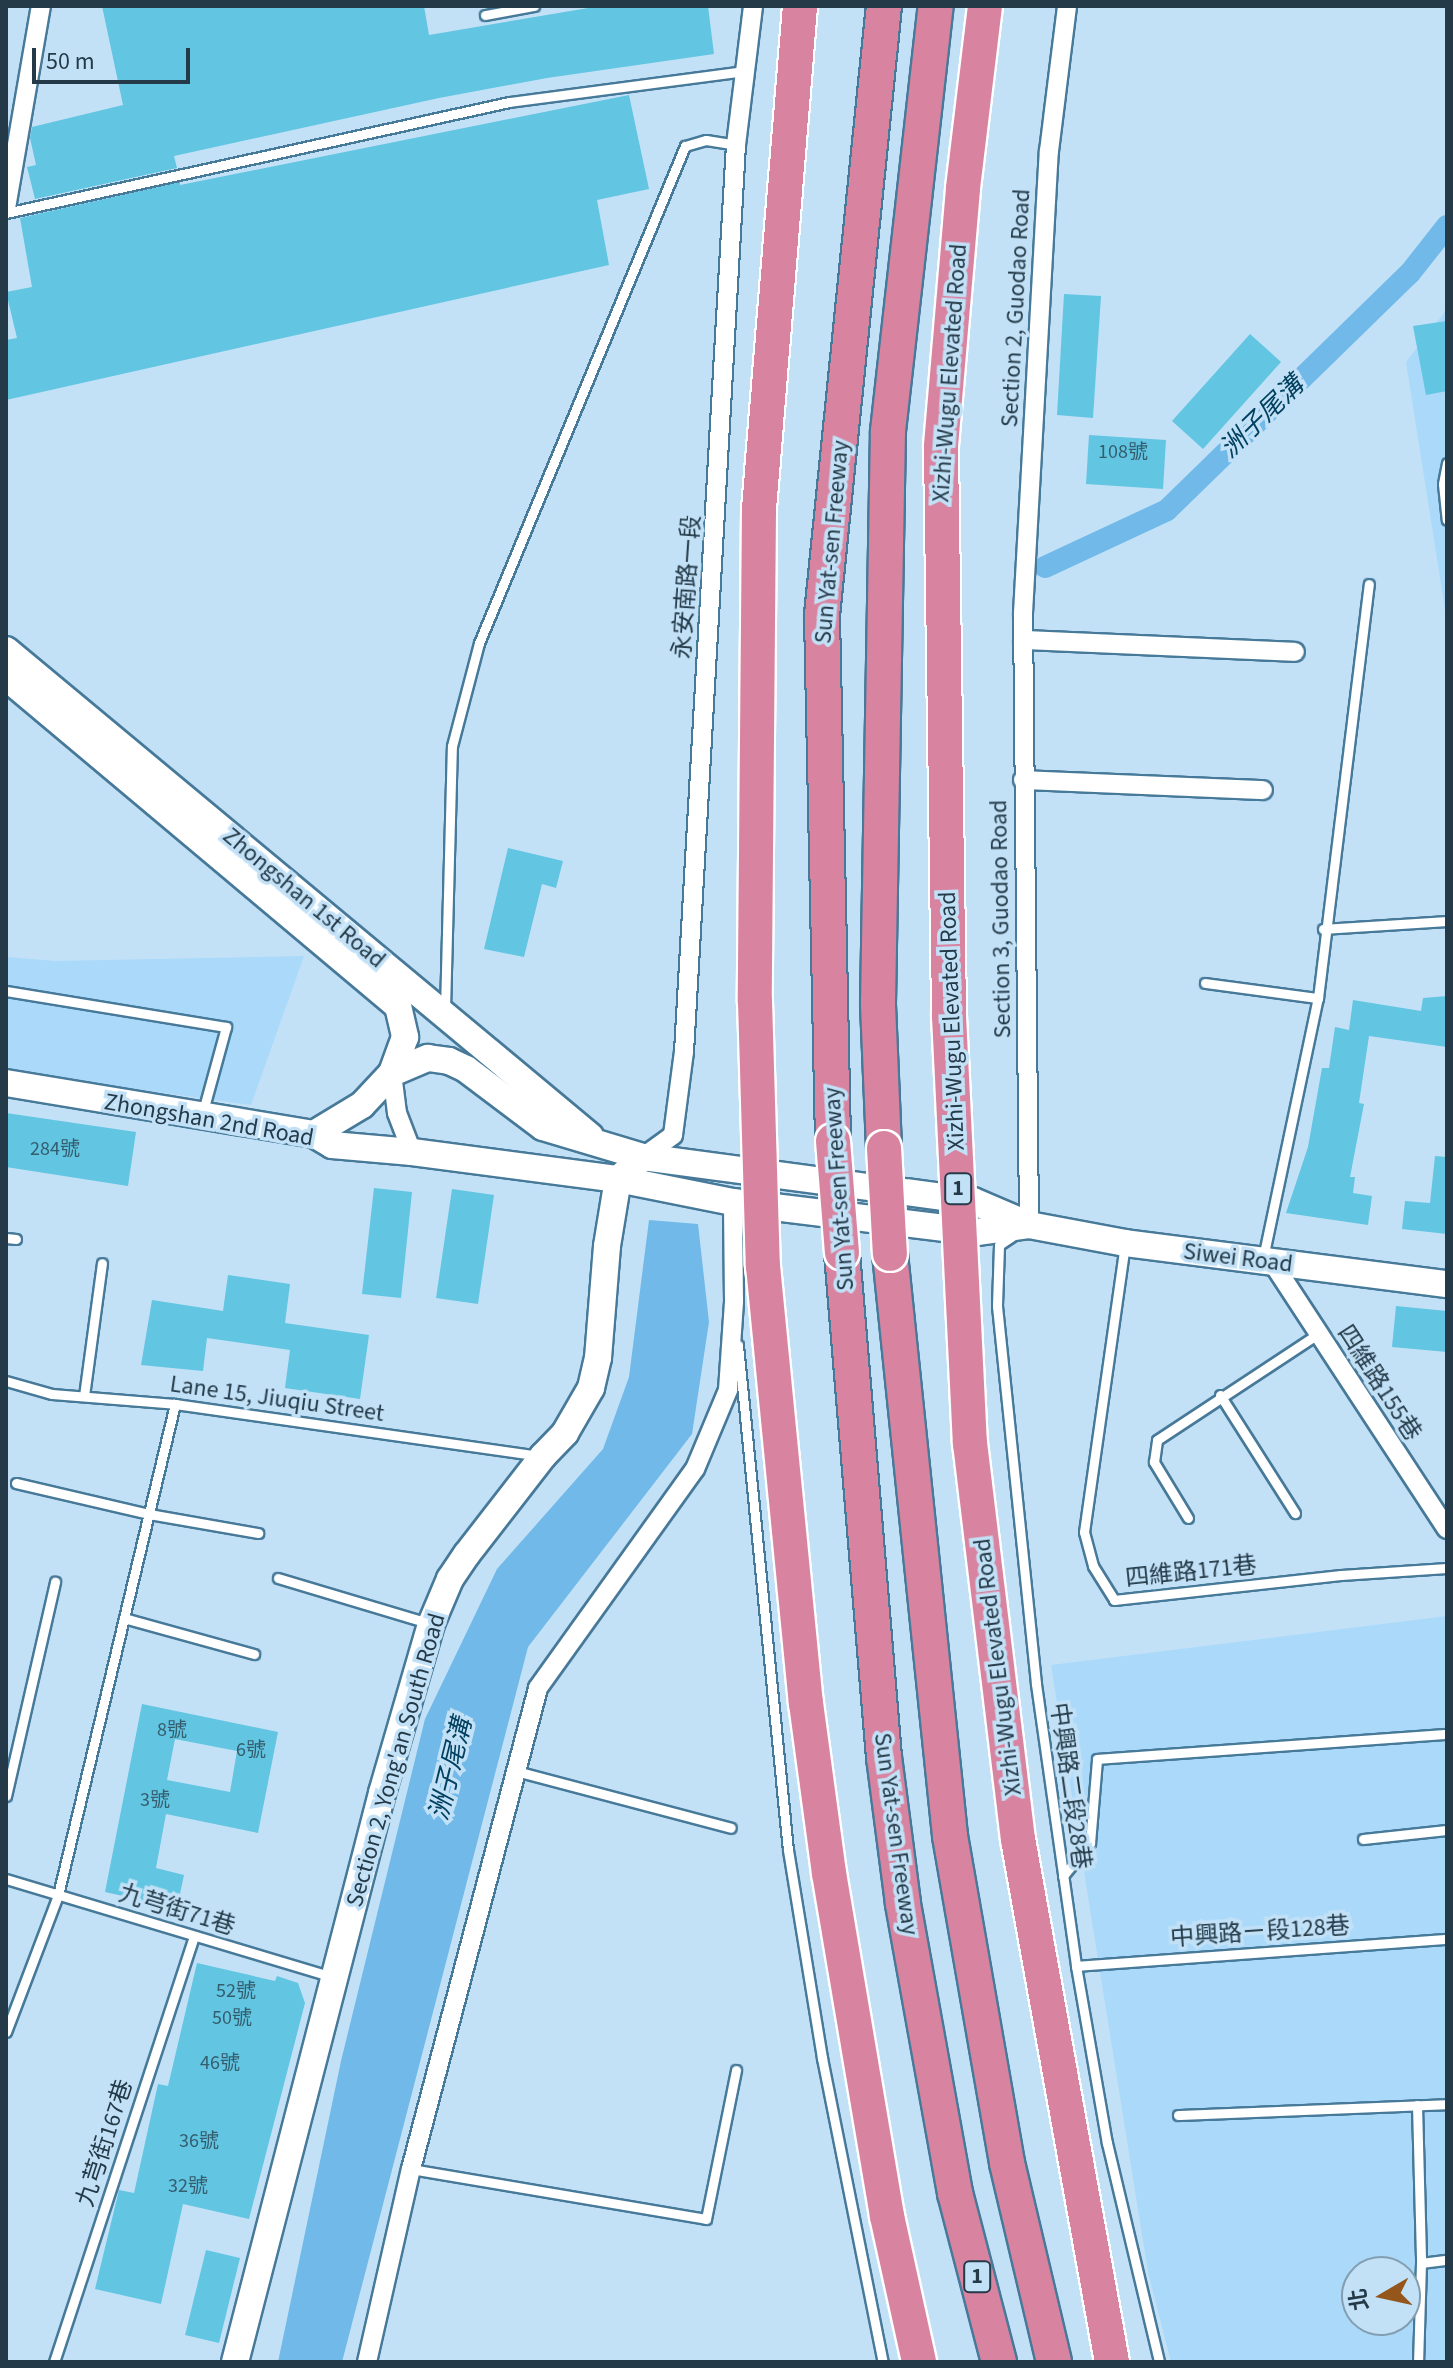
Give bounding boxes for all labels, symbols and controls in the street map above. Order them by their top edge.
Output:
scale bar [36,32,194,82]
text: 50 m [46,44,95,79]
street label: Section 2, Guodao Road [995,188,1037,428]
street label: Xizhi-Wugu Elevated Road [927,243,973,503]
water label: 洲子尾溝 [1214,370,1310,464]
street label: Sun Yat-sen Freeway [809,439,855,645]
house number: 108號 [1098,440,1148,464]
street label: 永安南路一段 [668,514,706,660]
street label: Section 3, Guodao Road [985,799,1017,1039]
street label: Zhongshan 1st Road [217,822,391,974]
street label: Xizhi-Wugu Elevated Road [933,891,971,1151]
street label: Sun Yat-sen Freeway [818,1086,860,1292]
street label: Zhongshan 2nd Road [102,1087,316,1153]
house number: 284號 [30,1137,80,1161]
road number: 1 [944,1171,972,1207]
street label: Siwei Road [1182,1237,1294,1279]
street label: 四維路155巷 [1331,1320,1427,1446]
street label: Lane 15, Jiuqiu Street [168,1370,386,1428]
street label: Xizhi-Wugu Elevated Road [968,1537,1028,1797]
street label: 四維路171巷 [1124,1551,1258,1593]
street label: Section 2, Yong'an South Road [340,1610,452,1910]
street label: 中興路二段28巷 [1044,1701,1096,1871]
water label: 洲子尾溝 [423,1715,479,1823]
house number: 8號 [157,1718,187,1742]
street label: Sun Yat-sen Freeway [868,1731,924,1937]
house number: 6號 [236,1738,266,1762]
house number: 3號 [140,1788,170,1812]
street label: 九芎街71巷 [115,1879,239,1941]
street label: 中興路ㄧ段128巷 [1169,1911,1351,1953]
house number: 52號 [216,1979,256,2003]
house number: 50號 [212,2006,252,2030]
house number: 46號 [200,2051,240,2075]
street label: 九芎街167巷 [71,2076,139,2210]
house number: 36號 [179,2129,219,2153]
house number: 32號 [168,2174,208,2198]
north arrow [1341,2256,1421,2336]
road number: 1 [963,2259,991,2295]
text: 北 [1342,2286,1377,2313]

